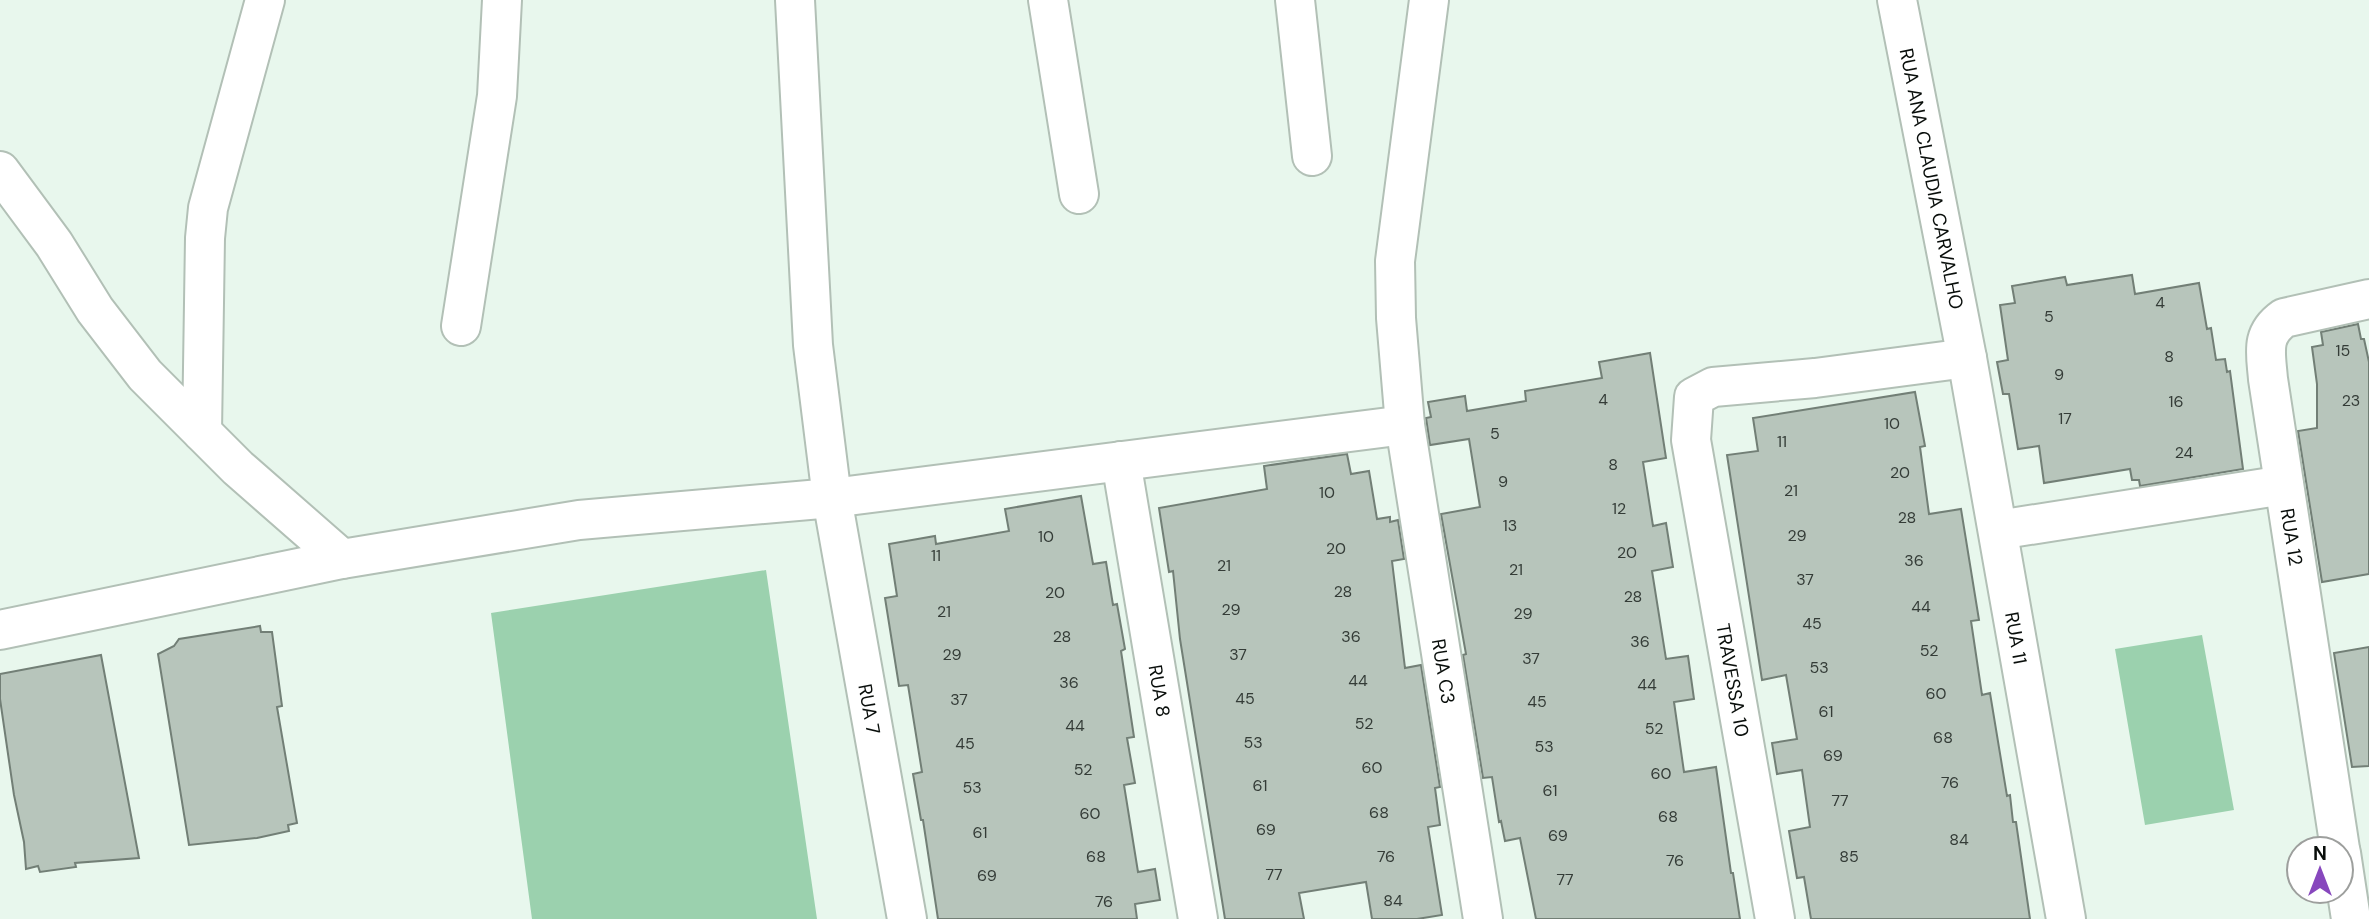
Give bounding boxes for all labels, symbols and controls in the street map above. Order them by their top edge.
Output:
street label: RUA ANA CLAUDIA CARVALHO [1894,46,1969,311]
house number: 4 [2155,292,2165,313]
house number: 5 [2044,306,2054,327]
house number: 15 [2336,340,2350,361]
house number: 8 [2164,346,2174,367]
house number: 9 [2054,364,2064,385]
house number: 4 [1598,389,1608,410]
house number: 23 [2342,390,2360,411]
house number: 16 [2168,391,2184,412]
house number: 17 [2058,408,2072,429]
house number: 10 [1884,413,1900,434]
house number: 5 [1490,423,1500,444]
house number: 11 [1777,431,1787,452]
house number: 24 [2175,442,2194,463]
house number: 8 [1608,454,1618,475]
house number: 20 [1890,462,1910,483]
house number: 9 [1498,471,1508,492]
house number: 21 [1784,480,1798,501]
house number: 10 [1319,482,1335,503]
house number: 12 [1612,498,1626,519]
house number: 28 [1898,507,1916,528]
street label: RUA 12 [2275,507,2308,568]
house number: 13 [1503,515,1517,536]
house number: 29 [1787,525,1807,546]
house number: 10 [1038,526,1054,547]
house number: 20 [1326,538,1346,559]
house number: 20 [1617,542,1637,563]
house number: 11 [931,545,941,566]
house number: 36 [1904,550,1924,571]
house number: 21 [1217,555,1231,576]
house number: 21 [1509,559,1523,580]
house number: 37 [1796,569,1814,590]
house number: 28 [1334,581,1352,602]
house number: 20 [1045,582,1065,603]
house number: 28 [1624,586,1642,607]
house number: 44 [1911,596,1931,617]
house number: 29 [1221,599,1241,620]
house number: 21 [937,601,951,622]
house number: 29 [1513,603,1533,624]
street label: RUA 11 [1999,610,2033,666]
house number: 45 [1802,613,1822,634]
street label: TRAVESSA 10 [1710,621,1755,739]
house number: 28 [1053,626,1071,647]
house number: 36 [1341,626,1361,647]
house number: 36 [1630,631,1650,652]
street label: RUA C3 [1426,637,1461,706]
house number: 52 [1920,640,1938,661]
house number: 29 [942,644,962,665]
house number: 37 [1229,644,1247,665]
house number: 37 [1522,648,1540,669]
house number: 53 [1809,657,1829,678]
street label: RUA 8 [1142,663,1176,719]
house number: 44 [1348,670,1368,691]
house number: 36 [1059,672,1079,693]
house number: 44 [1637,674,1657,695]
street label: RUA 7 [852,682,886,736]
house number: 60 [1926,683,1947,704]
house number: 45 [1235,688,1255,709]
house number: 37 [950,689,968,710]
house number: 45 [1527,691,1547,712]
house number: 61 [1818,701,1834,722]
house number: 52 [1355,713,1373,734]
house number: 44 [1065,715,1085,736]
house number: 52 [1645,718,1663,739]
house number: 68 [1933,727,1953,748]
house number: 53 [1243,732,1263,753]
house number: 45 [955,733,975,754]
house number: 53 [1534,736,1554,757]
house number: 69 [1823,745,1843,766]
house number: 60 [1362,757,1383,778]
house number: 52 [1074,759,1092,780]
house number: 60 [1651,763,1672,784]
house number: 76 [1941,772,1959,793]
house number: 61 [1252,775,1268,796]
house number: 53 [962,777,982,798]
house number: 61 [1542,780,1558,801]
house number: 77 [1831,790,1849,811]
house number: 68 [1369,802,1389,823]
house number: 60 [1080,803,1101,824]
house number: 68 [1658,806,1678,827]
house number: 69 [1256,819,1276,840]
house number: 61 [972,822,988,843]
house number: 69 [1548,825,1568,846]
house number: 84 [1949,829,1969,850]
north arrow [2285,835,2355,905]
text: N [2313,841,2327,866]
house number: 68 [1086,846,1106,867]
house number: 76 [1377,846,1395,867]
house number: 85 [1839,846,1859,867]
house number: 76 [1666,850,1684,871]
house number: 77 [1265,864,1283,885]
house number: 69 [977,865,997,886]
house number: 77 [1556,869,1574,890]
house number: 84 [1383,890,1403,911]
house number: 76 [1095,891,1113,912]

